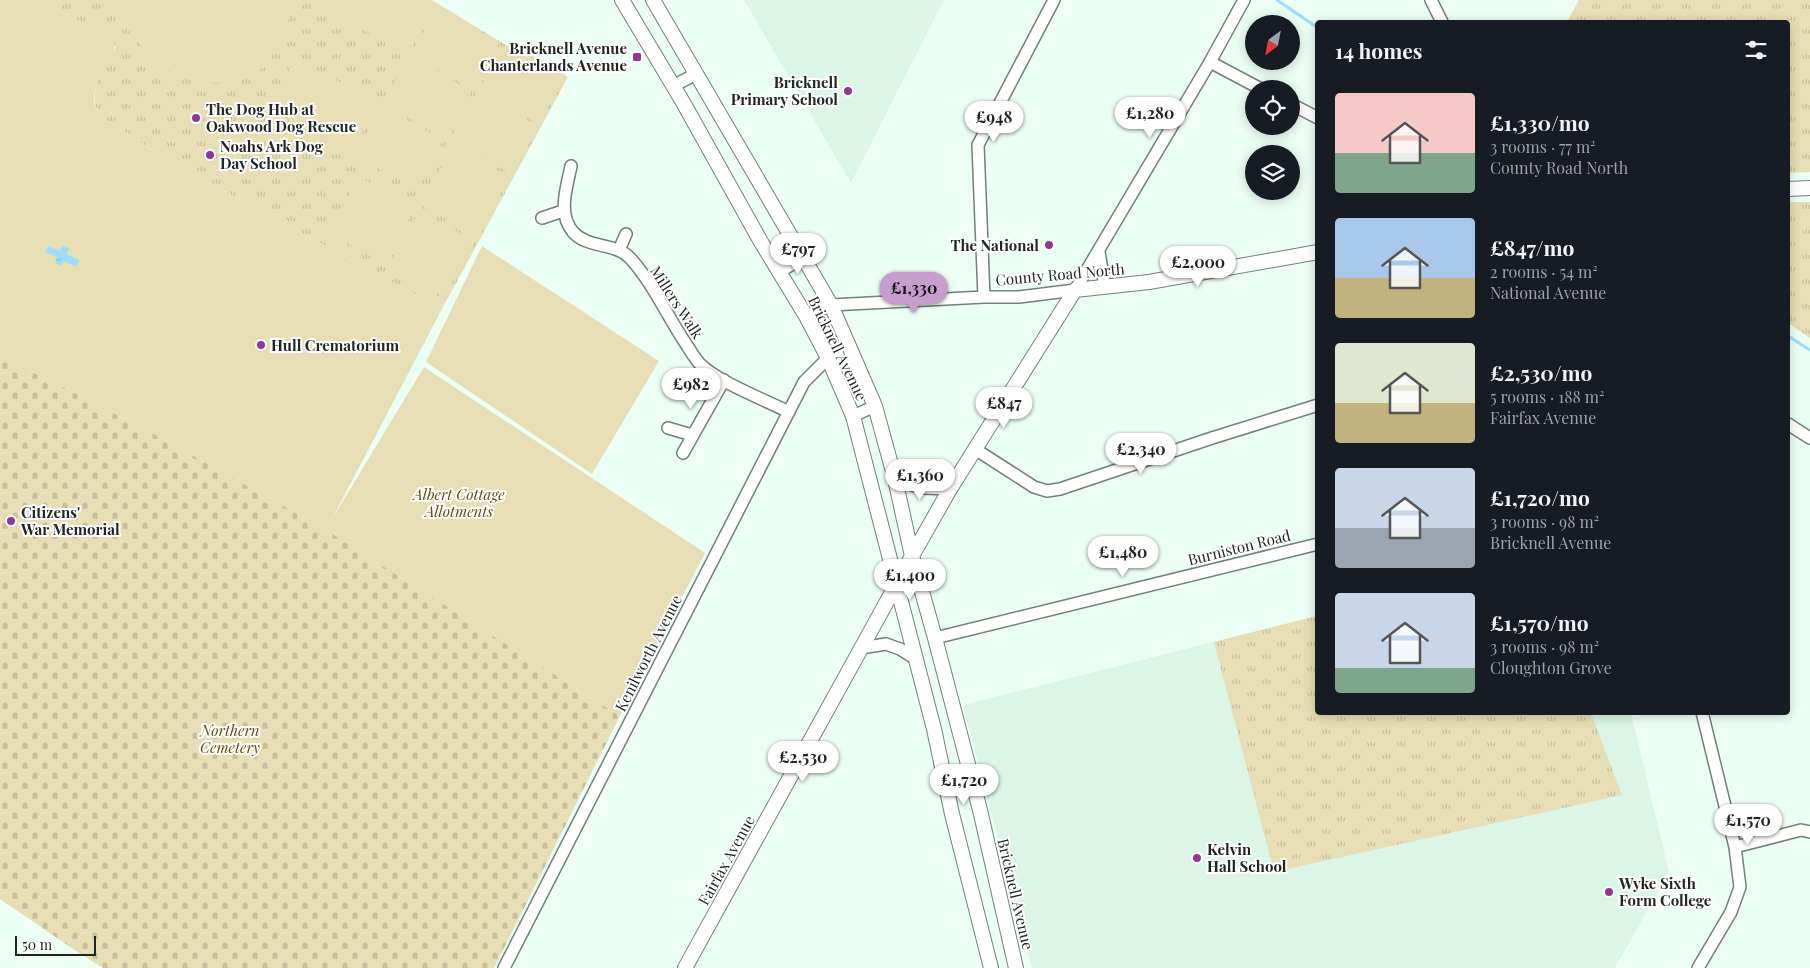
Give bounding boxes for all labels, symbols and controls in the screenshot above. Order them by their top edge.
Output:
north arrow [1245,15,1300,70]
map controls [1245,15,1300,200]
text: 14 homes [1335,36,1422,64]
icon: filters [1742,36,1770,64]
place label: Bricknell Avenue Chanterlands Avenue [480,38,627,75]
marker: Bricknell Avenue Chanterlands Avenue [631,51,643,63]
place label: Bricknell Primary School [731,72,838,109]
button: locate [1245,80,1300,135]
marker: Bricknell Primary School [842,85,854,97]
pin: £1,280 [1109,96,1191,139]
place label: The Dog Hub at Oakwood Dog Rescue [206,99,357,136]
pin: £948 [964,100,1024,143]
text: £1,280 [1126,102,1174,123]
text: £948 [976,106,1012,127]
text: £1,330/mo [1490,108,1590,136]
marker: The Dog Hub at Oakwood Dog Rescue [190,112,202,124]
icon: home [1375,113,1435,173]
place label: Noahs Ark Dog Day School [220,136,324,173]
text: 3 rooms · 77 m² [1490,136,1596,157]
button: layers [1245,145,1300,200]
marker: Noahs Ark Dog Day School [204,149,216,161]
text: County Road North [1490,157,1628,178]
pin: £797 [768,232,828,275]
text: £847/mo [1490,233,1574,261]
place label: The National [950,235,1039,255]
text: £797 [781,238,815,259]
icon: home [1375,238,1435,298]
marker: The National [1043,239,1055,251]
pin: £2,000 [1157,246,1239,288]
text: £2,000 [1171,251,1225,272]
street label: County Road North [995,258,1126,290]
text: 2 rooms · 54 m² [1490,261,1598,282]
street label: Millers Walk [646,262,708,343]
pin: £1,330 [873,272,955,314]
text: £1,330 [891,277,937,298]
text: National Avenue [1490,282,1606,303]
street label: Bricknell Avenue [804,293,872,403]
place label: Hull Crematorium [271,335,400,355]
marker: Hull Crematorium [255,339,267,351]
text: £2,530/mo [1490,358,1592,386]
icon: home [1375,363,1435,423]
pin: £982 [661,368,721,410]
text: £982 [673,373,709,394]
pin: £847 [974,386,1034,429]
text: 5 rooms · 188 m² [1490,386,1604,407]
text: £847 [986,392,1022,413]
text: Fairfax Avenue [1490,407,1596,428]
pin: £2,340 [1100,432,1182,475]
text: £2,340 [1116,438,1166,459]
pin: £1,360 [879,458,961,501]
text: £1,360 [896,464,944,485]
text: £1,720/mo [1490,483,1590,511]
park label: Albert Cottage Allotments [411,484,505,521]
icon: home [1375,488,1435,548]
place label: Citizens' War Memorial [20,502,120,539]
text: 3 rooms · 98 m² [1490,511,1599,532]
marker: Citizens' War Memorial [5,515,17,527]
street label: Burniston Road [1186,525,1293,569]
text: Bricknell Avenue [1490,532,1611,553]
pin: £1,480 [1082,536,1164,578]
text: £1,480 [1099,541,1147,562]
pin: £1,400 [869,558,951,601]
text: £1,400 [885,564,935,585]
street label: Kenilworth Avenue [610,591,686,715]
text: £1,570/mo [1490,608,1589,636]
icon: home [1375,613,1435,673]
text: 3 rooms · 98 m² [1490,636,1599,657]
text: Cloughton Grove [1490,657,1612,678]
park label: Northern Cemetery [199,720,260,757]
pin: £2,530 [762,740,844,783]
text: £2,530 [779,746,827,767]
pin: £1,720 [923,764,1005,806]
text: £1,720 [941,769,987,790]
pin: £1,570 [1707,804,1789,846]
text: £1,570 [1725,809,1771,830]
street label: Fairfax Avenue [693,812,759,908]
street label: Bricknell Avenue [993,836,1039,952]
place label: Kelvin Hall School [1207,839,1287,876]
marker: Kelvin Hall School [1191,852,1203,864]
place label: Wyke Sixth Form College [1618,873,1712,910]
marker: Wyke Sixth Form College [1603,886,1615,898]
scale bar [15,933,96,956]
text: 50 m [22,935,52,954]

